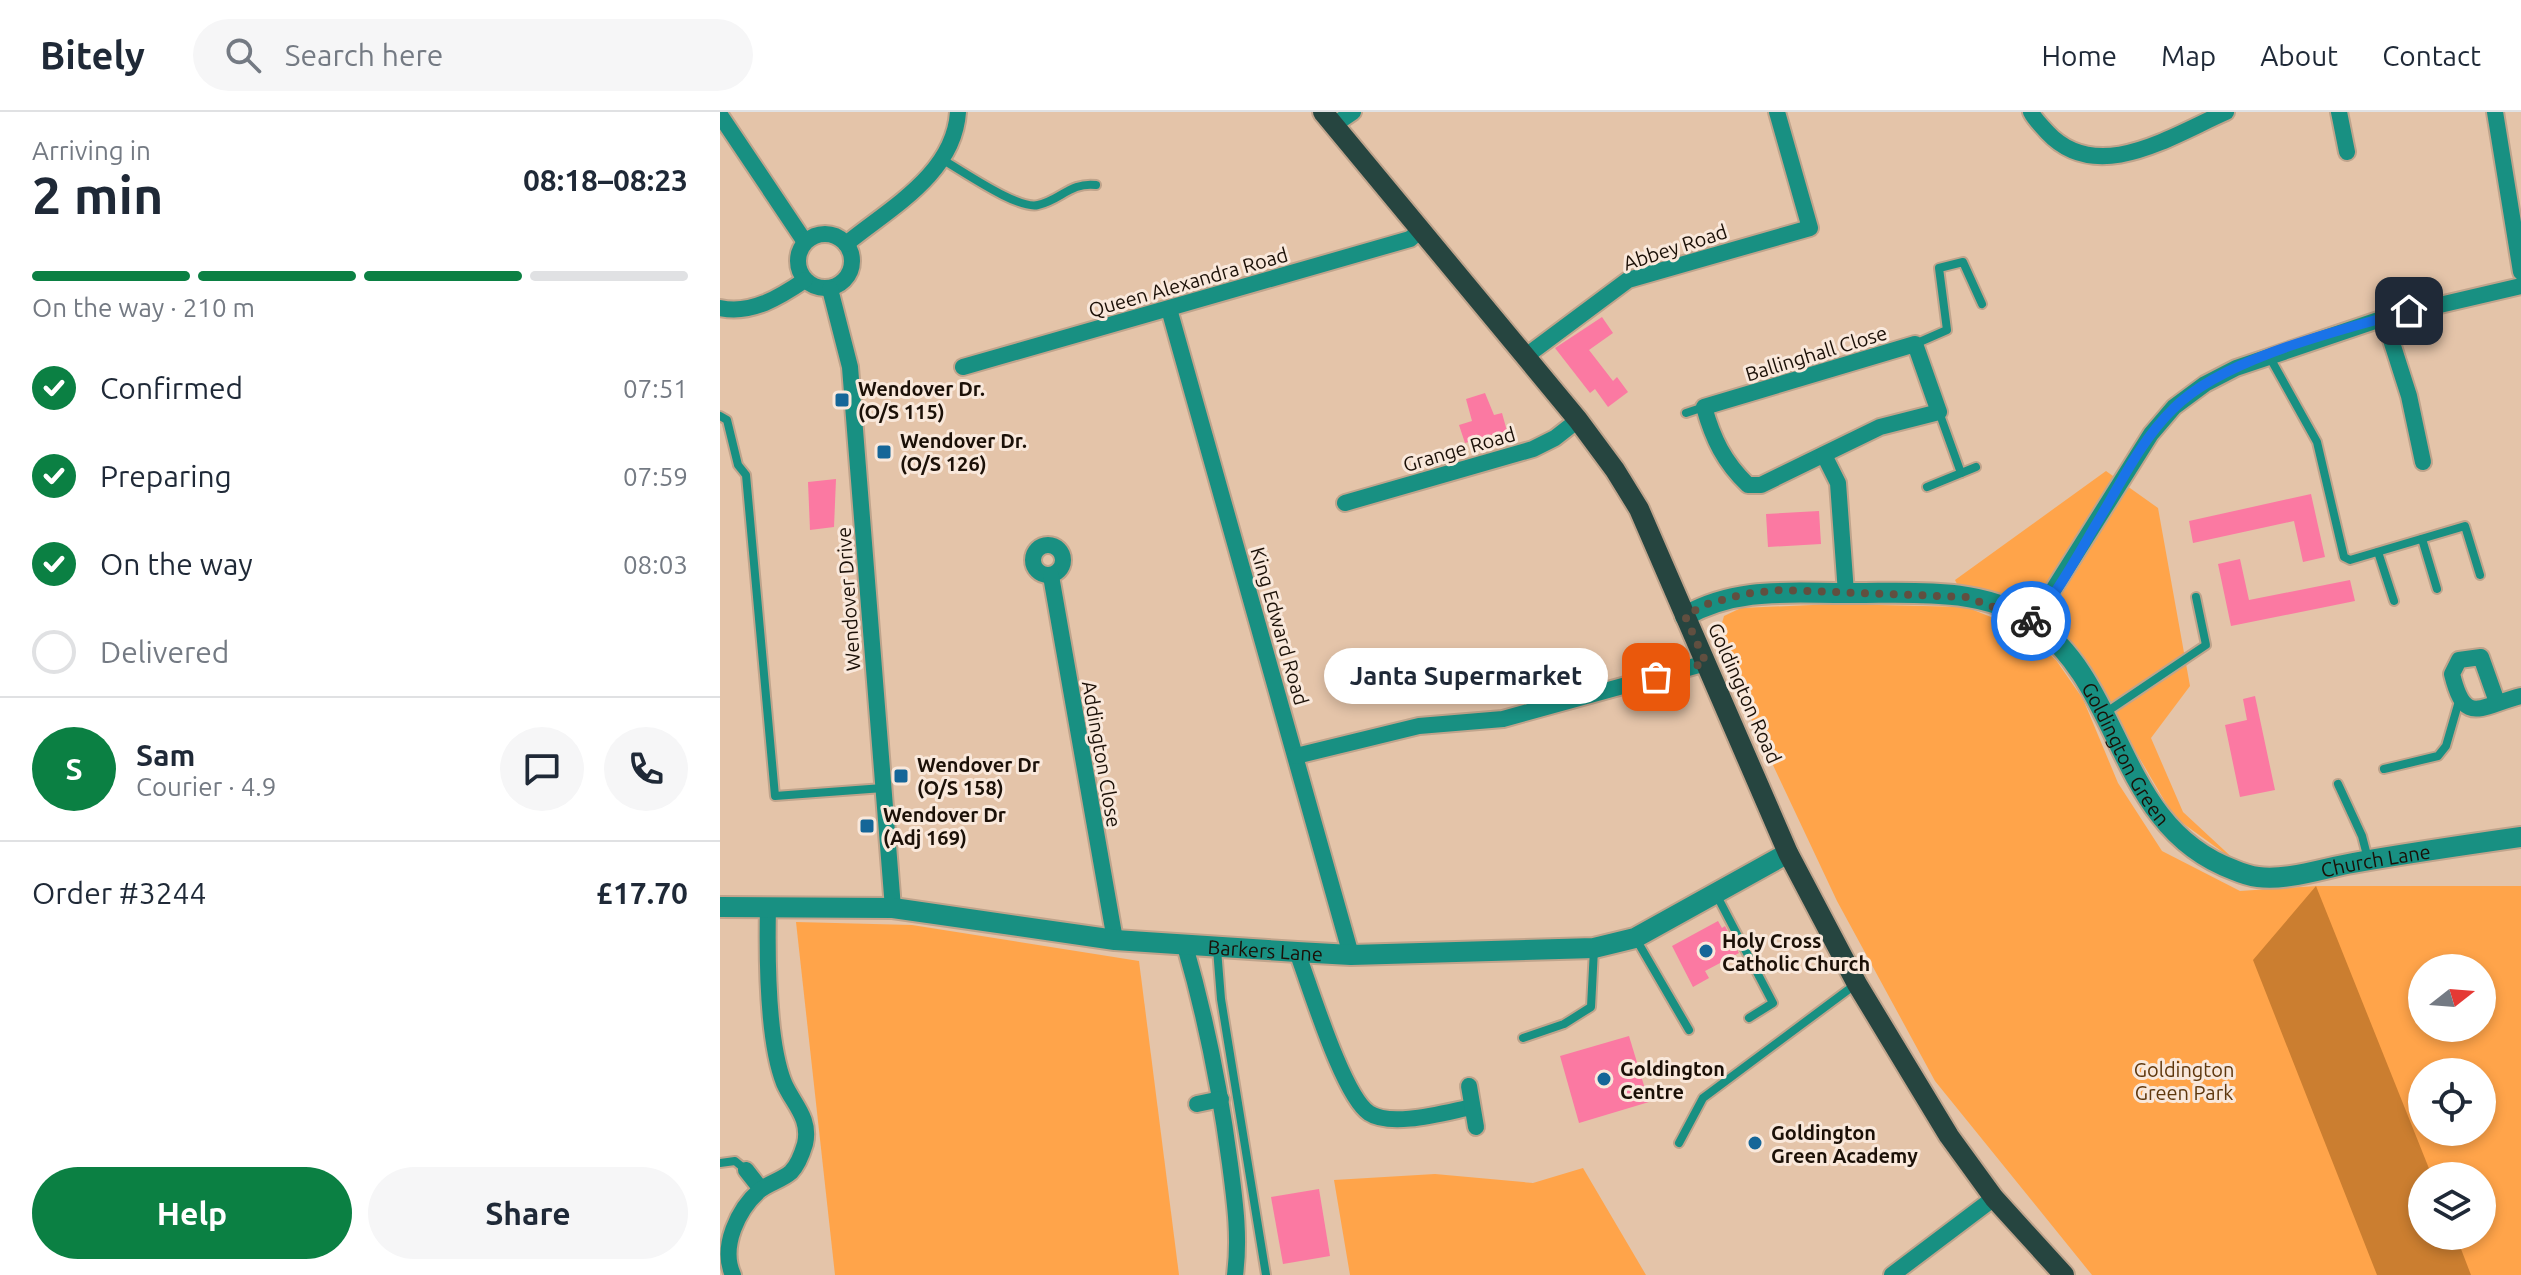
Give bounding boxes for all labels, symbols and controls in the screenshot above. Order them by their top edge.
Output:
search box [193,19,753,91]
icon: search [221,33,265,77]
text: Bitely [40,34,145,76]
text: Search here [285,38,443,72]
text: Home [2042,40,2117,71]
text: Map [2161,40,2216,71]
text: About [2260,40,2338,71]
text: Contact [2382,40,2481,71]
text: Arriving in [32,136,151,165]
text: 08:18–08:23 [523,163,688,197]
text: 2 min [32,166,163,224]
street label: Abbey Road [1620,219,1730,275]
street label: Queen Alexandra Road [1086,243,1290,321]
pin [2375,277,2443,345]
icon: home [2387,289,2431,333]
text: On the way · 210 m [32,293,255,322]
street label: Ballinghall Close [1742,321,1890,385]
icon: check [32,366,76,410]
text: Confirmed [100,371,243,405]
text: 07:51 [623,374,688,403]
place label: Wendover Dr. (O/S 115) [858,377,985,423]
marker: Wendover Dr. (O/S 115) [833,391,851,409]
street label: Grange Road [1400,422,1518,476]
place label: Wendover Dr. (O/S 126) [900,429,1027,475]
marker: Wendover Dr. (O/S 126) [875,443,893,461]
icon: check [32,454,76,498]
text: Preparing [100,459,232,493]
text: 07:59 [623,462,688,491]
street label: Wendover Drive [831,526,865,672]
icon: check [32,542,76,586]
street label: King Edward Road [1246,544,1314,708]
text: On the way [100,547,253,581]
text: 08:03 [623,550,688,579]
courier [1991,581,2071,661]
icon: bike [2009,599,2053,643]
street label: Goldington Road [1704,619,1786,767]
text: Delivered [100,635,229,669]
pin [1622,643,1690,711]
callout: Janta Supermarket [1324,649,1608,705]
icon: bag [1634,655,1678,699]
text: Janta Supermarket [1350,661,1582,690]
street label: Goldington Green [2078,678,2175,830]
street label: Addington Close [1078,679,1126,829]
button: chat [500,727,584,811]
button: phone [604,727,688,811]
text: Sam [136,738,195,772]
text: S [65,752,83,786]
place label: Wendover Dr (O/S 158) [917,753,1041,799]
marker: Wendover Dr (O/S 158) [892,767,910,785]
text: Courier · 4.9 [136,772,276,801]
place label: Wendover Dr (Adj 169) [883,803,1007,849]
marker: Wendover Dr (Adj 169) [858,817,876,835]
street label: Church Lane [2318,839,2432,881]
text: Order #3244 [32,876,206,910]
text: £17.70 [596,876,688,910]
place label: Holy Cross Catholic Church [1722,929,1870,975]
street label: Barkers Lane [1207,935,1324,965]
marker: Holy Cross Catholic Church [1697,942,1715,960]
north arrow [2408,954,2496,1042]
map controls [2408,954,2496,1250]
place label: Goldington Centre [1620,1057,1725,1103]
park label: Goldington Green Park [2134,1058,2234,1104]
button: locate [2408,1058,2496,1146]
marker: Goldington Centre [1595,1070,1613,1088]
place label: Goldington Green Academy [1771,1121,1918,1167]
marker: Goldington Green Academy [1746,1134,1764,1152]
button: layers [2408,1162,2496,1250]
button: Help [32,1167,352,1259]
button: Share [368,1167,688,1259]

